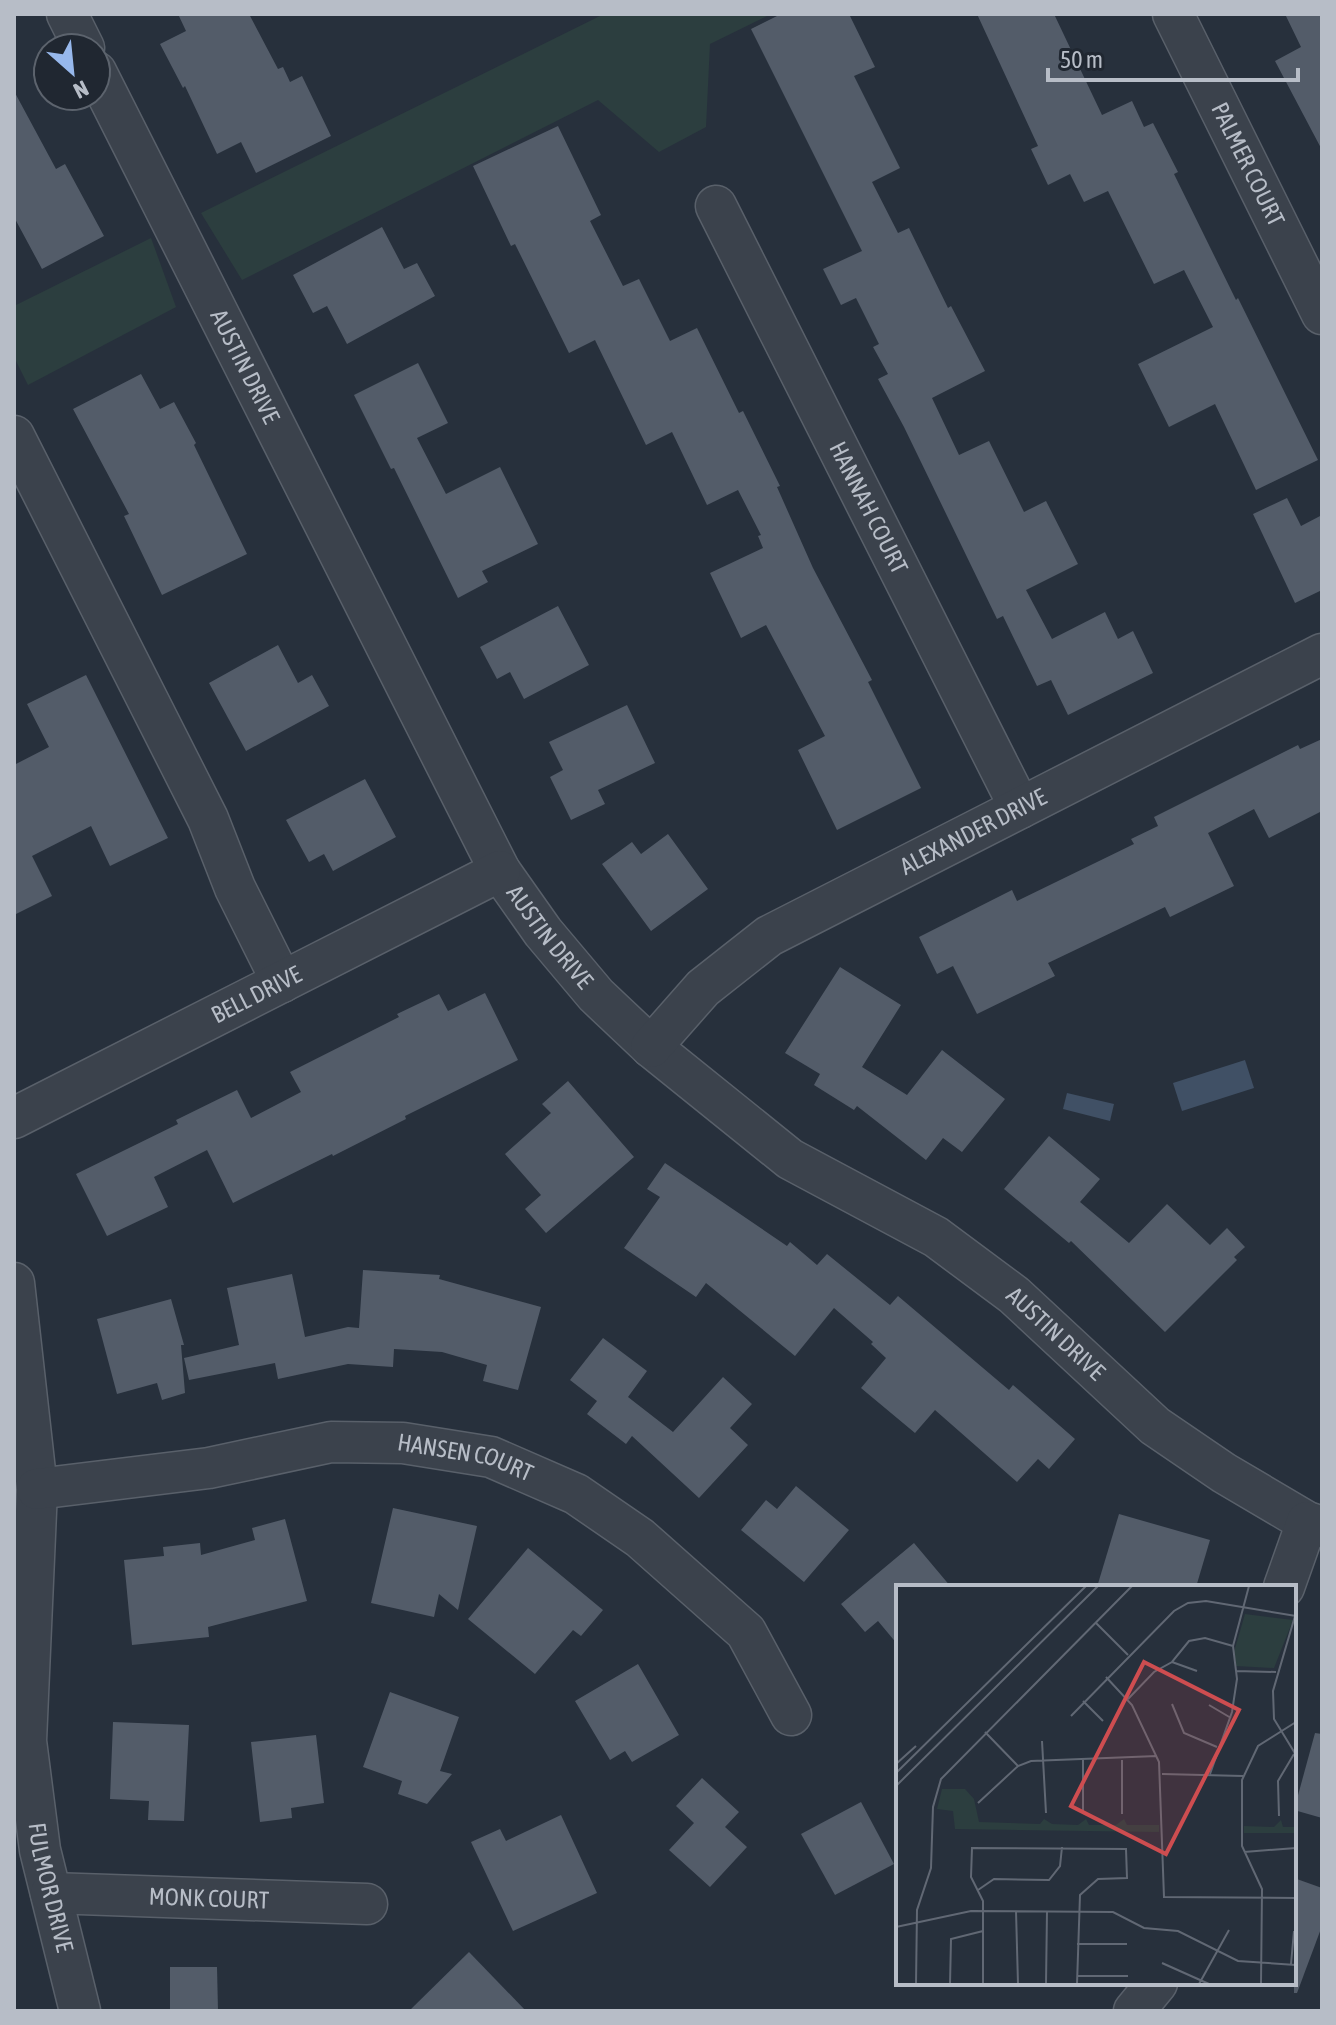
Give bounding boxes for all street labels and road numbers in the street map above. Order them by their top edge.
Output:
street label: PALMER COURT [1206,98,1290,231]
street label: AUSTIN DRIVE [205,305,285,428]
street label: HANNAH COURT [824,437,914,578]
street label: ALEXANDER DRIVE [895,783,1051,880]
street label: AUSTIN DRIVE [501,880,599,994]
street label: BELL DRIVE [207,960,306,1028]
street label: AUSTIN DRIVE [1001,1281,1110,1385]
street label: HANSEN COURT [396,1428,538,1487]
street label: FULMOR DRIVE [24,1821,79,1955]
street label: MONK COURT [148,1882,270,1914]

